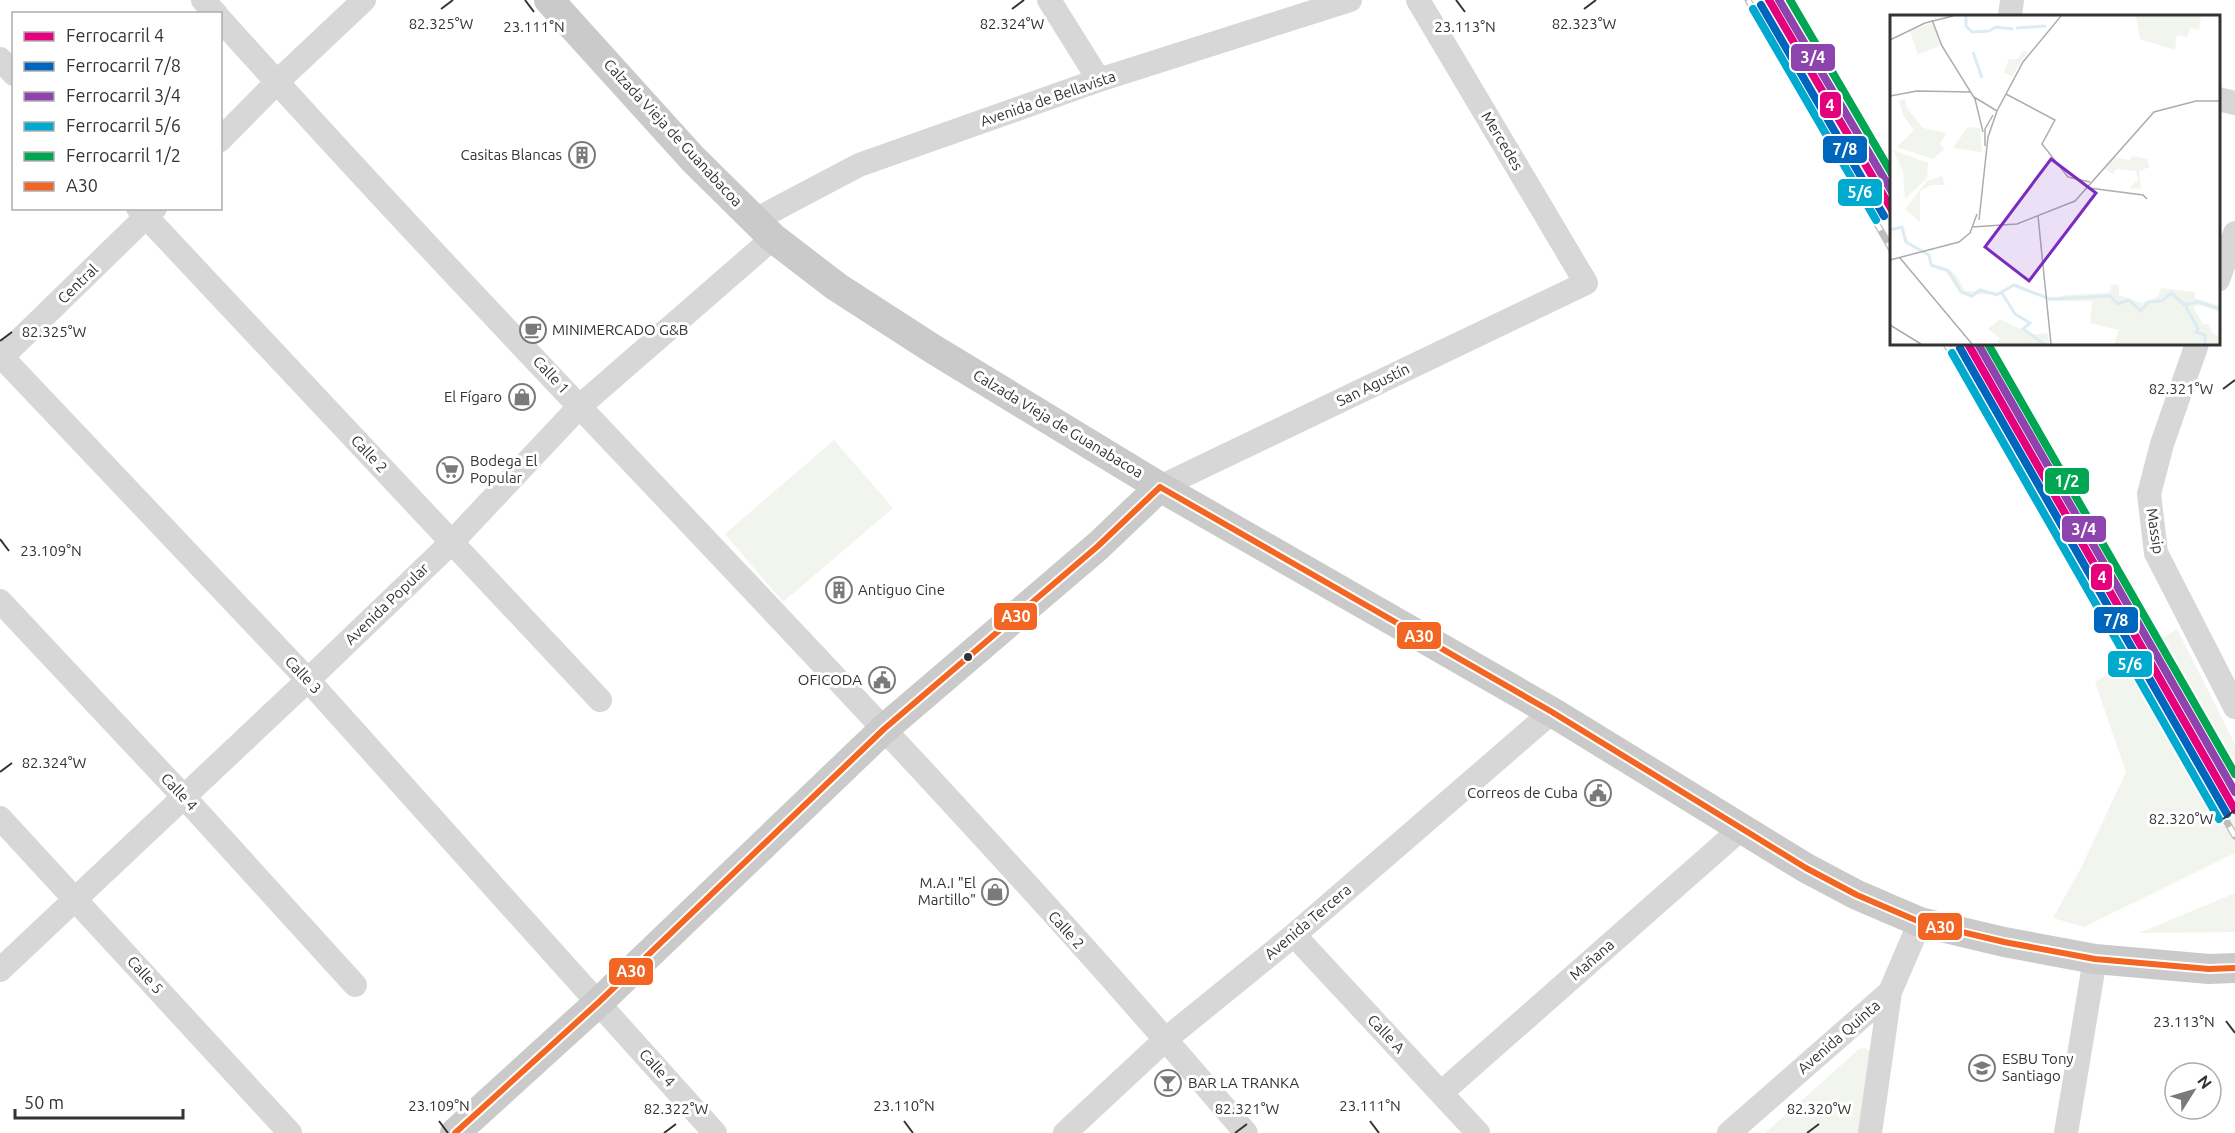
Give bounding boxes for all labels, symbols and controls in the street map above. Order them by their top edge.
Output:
legend [12,12,222,210]
text: 82.325°W [409,15,473,32]
text: 82.324°W [980,15,1044,32]
text: 82.323°W [1552,15,1616,32]
inset map [1890,15,2220,345]
text: 23.111°N [503,18,565,35]
text: 23.113°N [1434,18,1496,35]
text: Ferrocarril 4 [66,25,164,45]
line badge: 3/4 [1790,43,1836,72]
text: 3/4 [1801,48,1825,66]
text: Ferrocarril 7/8 [66,55,181,75]
street label: Calzada Vieja de Guanabacoa [601,56,746,210]
street label: Avenida de Bellavista [978,67,1118,130]
text: Ferrocarril 3/4 [66,85,181,105]
line badge: 4 [1819,91,1842,119]
text: 4 [1825,96,1835,114]
street label: Mercedes [1478,108,1527,173]
text: Ferrocarril 5/6 [66,115,181,135]
line badge: 7/8 [1822,135,1868,164]
building icon: Casitas Blancas [567,140,597,170]
text: 7/8 [1833,140,1857,158]
text: Ferrocarril 1/2 [66,145,181,165]
place label: Casitas Blancas [460,146,562,163]
text: A30 [66,175,98,195]
line badge: 5/6 [1837,178,1883,207]
text: 5/6 [1848,183,1872,201]
street label: Central [54,260,101,307]
cafe icon: MINIMERCADO G&B [518,315,548,345]
place label: MINIMERCADO G&B [552,321,688,338]
text: 82.325°W [22,323,86,340]
street label: Calle 1 [530,352,573,397]
street label: San Agustín [1333,360,1412,410]
street label: Calzada Vieja de Guanabacoa [970,366,1146,481]
text: 82.321°W [2149,380,2213,397]
shop icon: El Fígaro [507,382,537,412]
place label: El Fígaro [444,388,502,405]
street label: Calle 2 [348,431,391,476]
place label: Bodega El Popular [470,452,538,486]
supermarket icon: Bodega El Popular [435,455,465,485]
line badge: 1/2 [2044,467,2090,495]
text: 1/2 [2055,472,2079,490]
street label: Massip [2143,507,2168,555]
line badge: 3/4 [2061,515,2107,543]
text: 3/4 [2072,520,2096,538]
text: 23.109°N [20,542,82,559]
street label: Avenida Popular [341,559,432,648]
line badge: 4 [2090,563,2113,591]
text: 4 [2097,568,2107,586]
building icon: Antiguo Cine [824,575,854,605]
place label: Antiguo Cine [858,581,945,598]
line badge: A30 [993,602,1038,631]
line badge: 7/8 [2093,606,2139,634]
text: A30 [1001,607,1031,625]
text: 7/8 [2104,611,2128,629]
line badge: A30 [1396,621,1442,650]
text: A30 [1404,627,1434,645]
line badge: 5/6 [2107,650,2153,678]
unlabelled marker [962,651,974,663]
street label: Calle 3 [282,652,325,697]
text: 5/6 [2118,655,2142,673]
public building icon: OFICODA [867,665,897,695]
place label: OFICODA [798,671,862,688]
text: 82.324°W [22,754,86,771]
street label: Calle 4 [158,769,201,814]
public building icon: Correos de Cuba [1583,778,1613,808]
place label: Correos de Cuba [1467,784,1578,801]
text: 82.320°W [2149,810,2213,827]
place label: M.A.I "El Martillo" [918,874,976,908]
shop icon: M.A.I "El Martillo" [980,877,1010,907]
street label: Avenida Tercera [1261,881,1354,963]
street label: Calle 2 [1045,907,1088,952]
line badge: A30 [1917,912,1963,941]
text: A30 [1925,918,1955,936]
street label: Mañana [1566,936,1617,984]
street label: Calle 5 [124,952,167,997]
line badge: A30 [608,957,654,986]
text: A30 [616,962,646,980]
street label: Avenida Quinta [1794,996,1883,1077]
street label: Calle A [1364,1011,1409,1057]
text: 23.113°N [2153,1013,2215,1030]
street label: Calle 4 [636,1045,679,1090]
place label: ESBU Tony Santiago [2002,1050,2074,1084]
school or university icon: ESBU Tony Santiago [1967,1053,1997,1083]
north arrow [2163,1061,2223,1121]
bar icon: BAR LA TRANKA [1153,1068,1183,1098]
text: N [2194,1072,2216,1092]
place label: BAR LA TRANKA [1188,1074,1300,1091]
scale bar [15,1082,183,1120]
text: 50 m [24,1092,64,1112]
text: 23.109°N [408,1097,470,1114]
text: 23.110°N [873,1097,935,1114]
text: 23.111°N [1339,1097,1401,1114]
text: 82.322°W [644,1100,708,1117]
text: 82.321°W [1215,1100,1279,1117]
text: 82.320°W [1787,1100,1851,1117]

